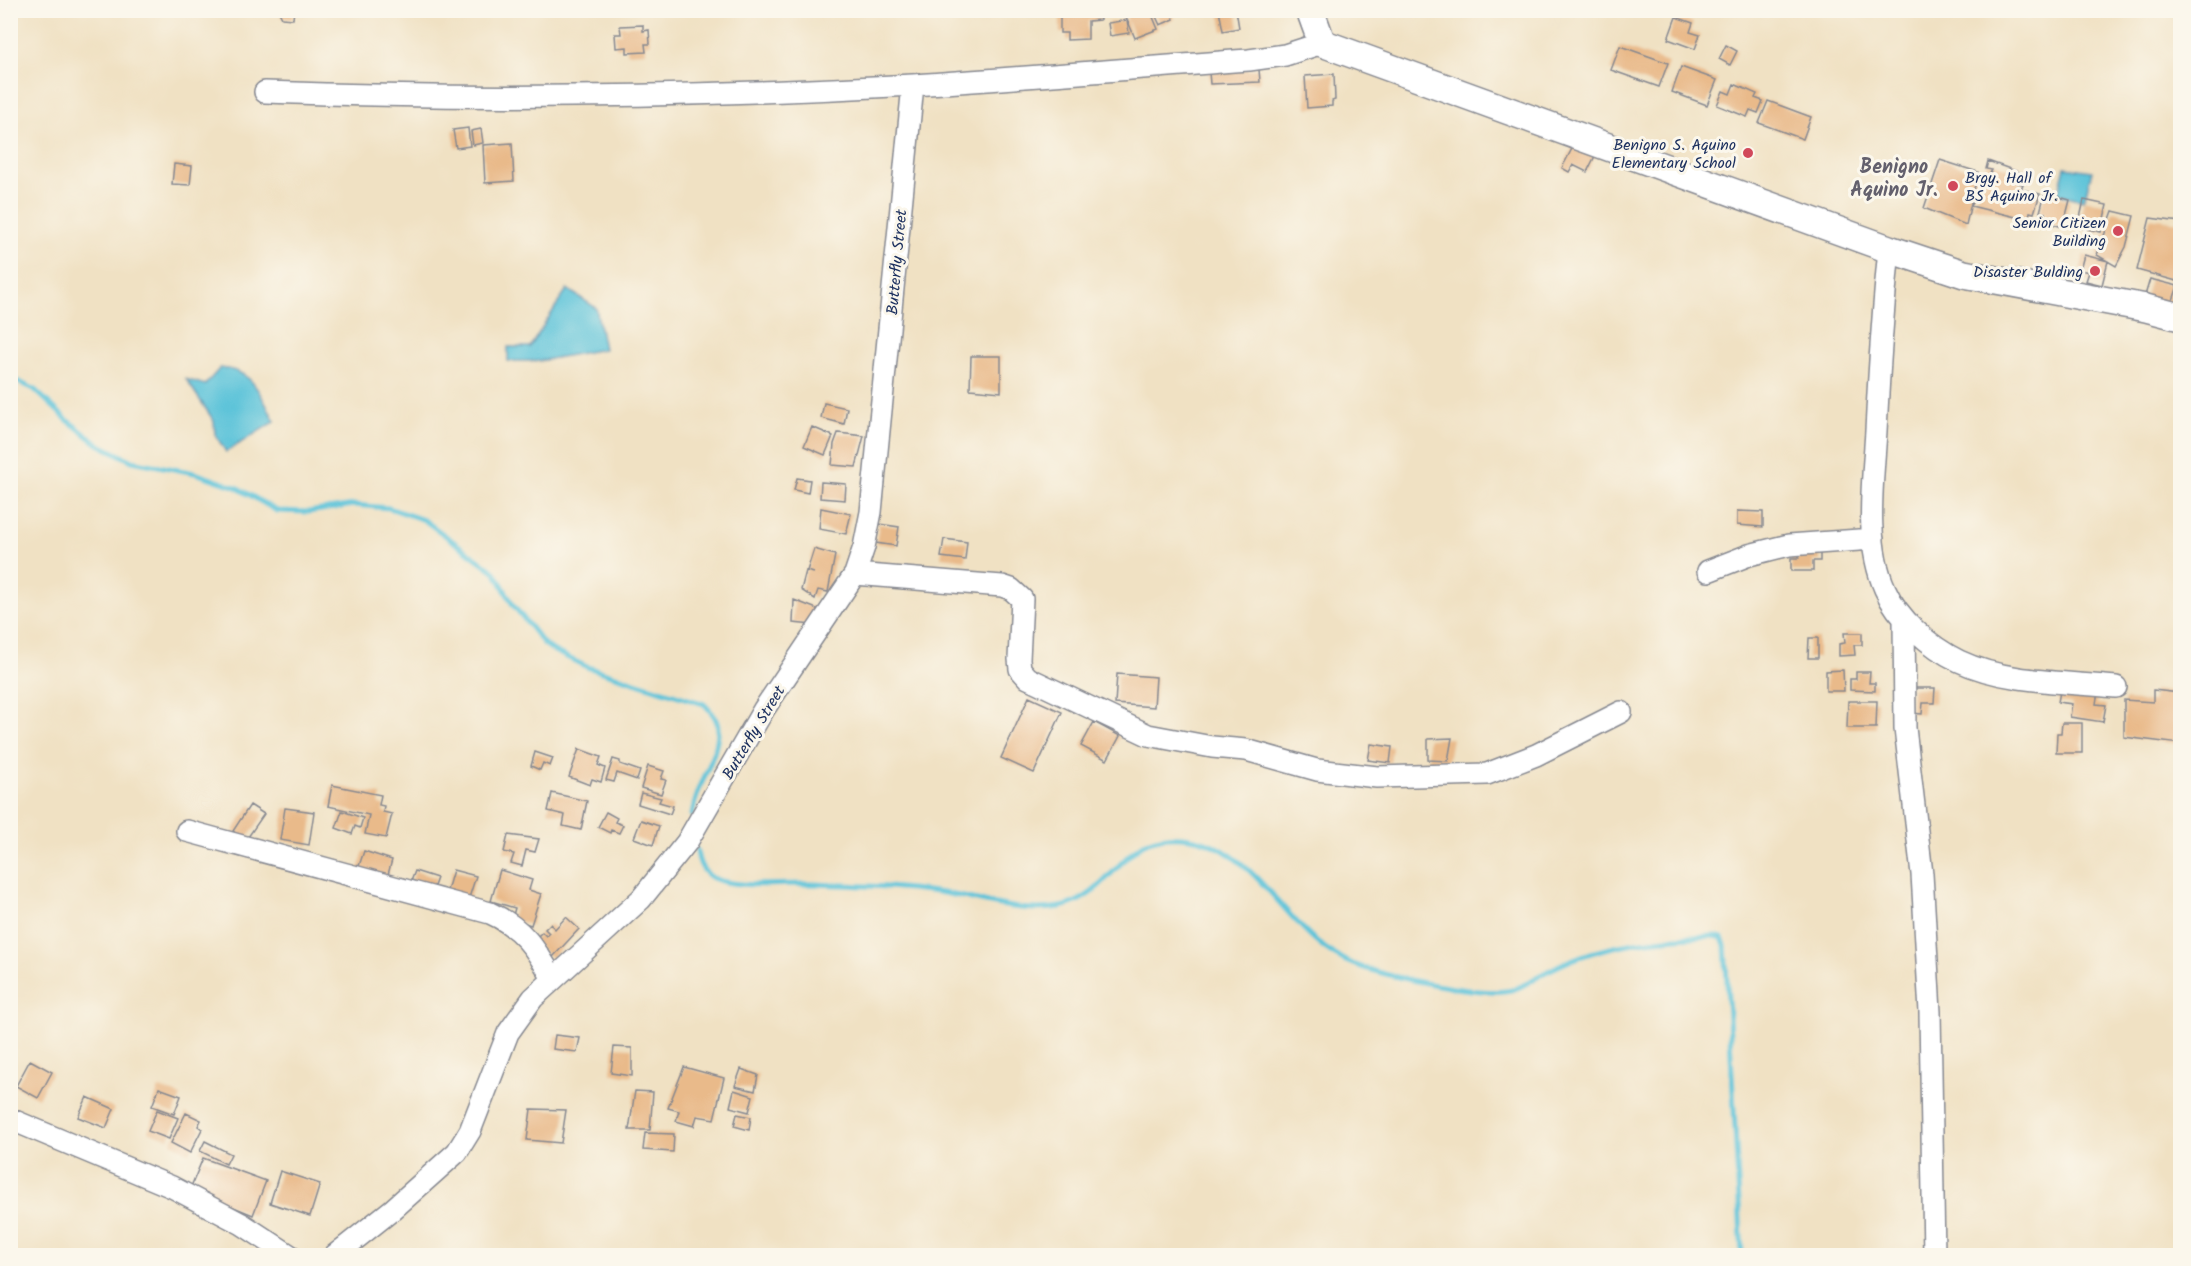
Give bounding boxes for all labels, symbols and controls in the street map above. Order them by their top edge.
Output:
place label: Benigno S. Aquino Elementary School [1612,133,1736,176]
marker: Benigno S. Aquino Elementary School [1741,146,1755,160]
district label: Benigno Aquino Jr. [1850,152,1938,207]
place label: Brgy. Hall of BS Aquino Jr. [1965,166,2058,209]
marker: Brgy. Hall of BS Aquino Jr. [1946,179,1960,193]
street label: Butterfly Street [880,207,915,316]
place label: Senior Citizen Building [2013,211,2106,254]
marker: Senior Citizen Building [2111,224,2125,238]
place label: Disaster Bulding [1973,260,2083,285]
marker: Disaster Bulding [2088,264,2102,278]
street label: Butterfly Street [716,680,793,785]

